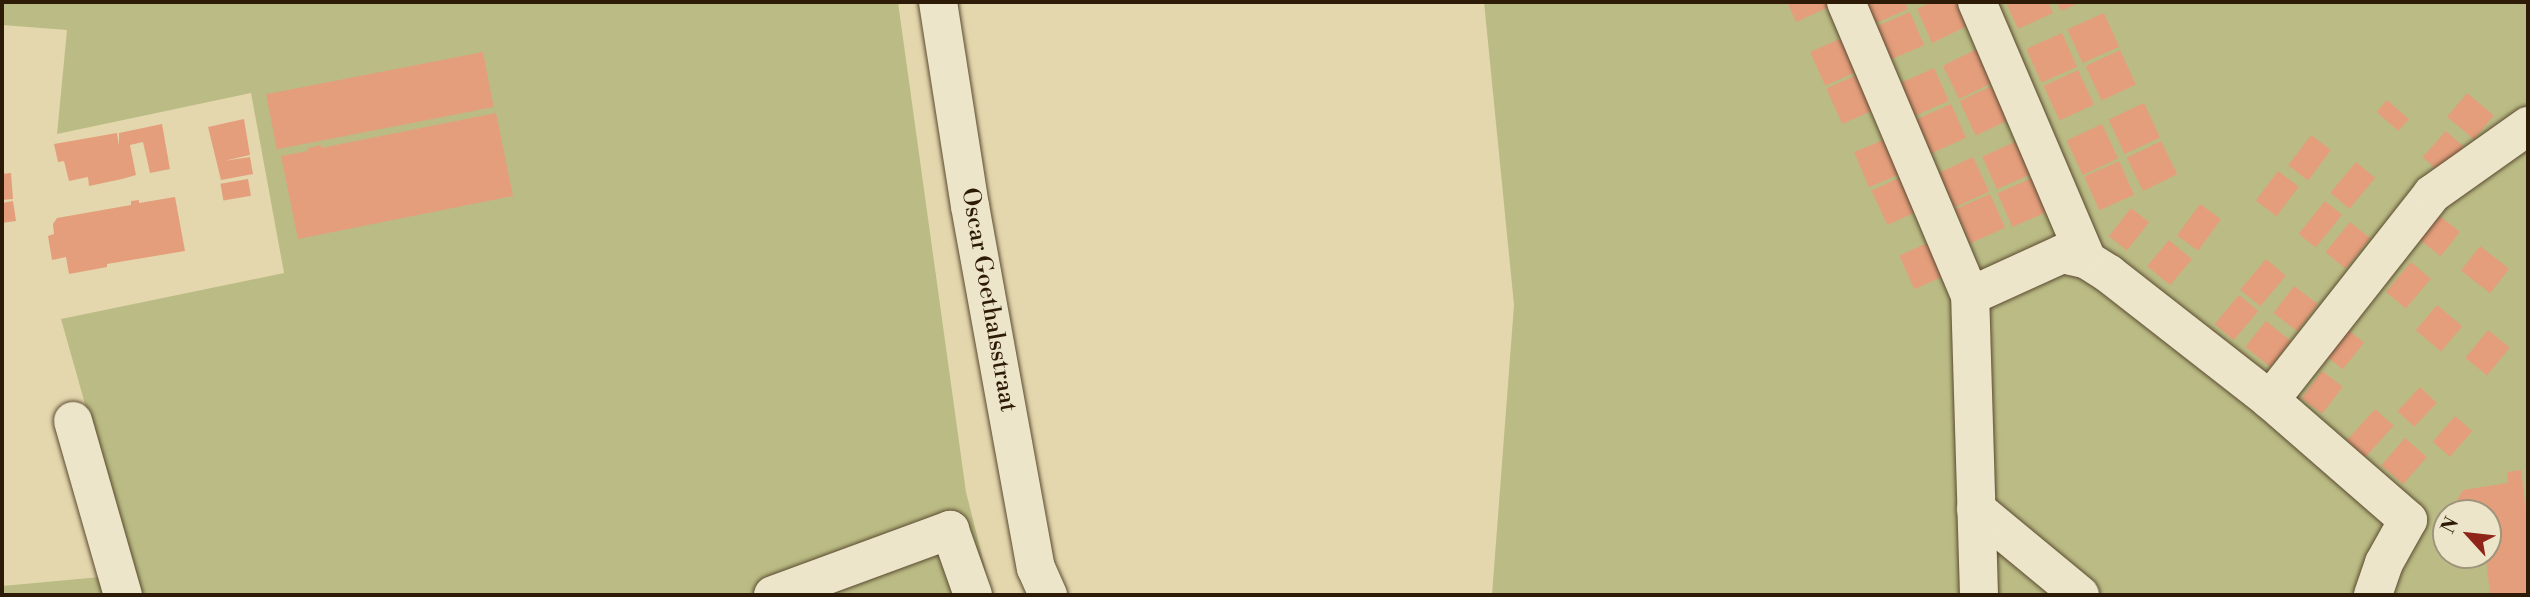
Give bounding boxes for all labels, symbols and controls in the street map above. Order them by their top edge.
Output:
street label: Oscar Goethalsstraat [954,186,1022,414]
north arrow [2432,499,2502,569]
text: N [2436,513,2464,538]

